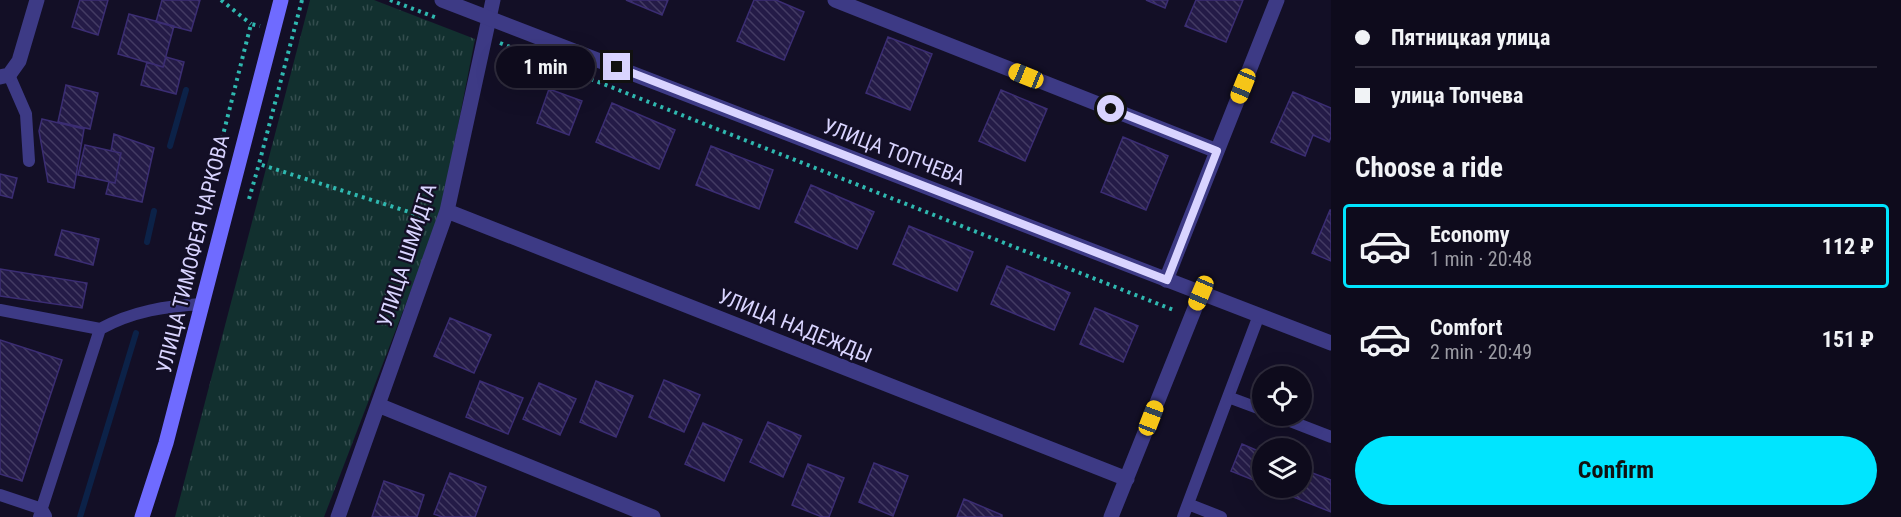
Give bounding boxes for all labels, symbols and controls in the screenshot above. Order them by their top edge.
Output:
text: Пятницкая улица [1391,25,1550,50]
callout: 1 min [497,46,596,88]
route end [603,53,630,80]
text: 1 min [523,55,568,79]
car [1006,61,1046,91]
car [1228,66,1258,106]
text: улица Топчева [1391,83,1523,108]
route start [1097,95,1124,122]
street label: УЛИЦА ТОПЧЕВА [820,114,968,190]
street label: УЛИЦА ТИМОФЕЯ ЧАРКОВА [152,132,234,376]
text: Choose a ride [1355,152,1503,184]
street label: УЛИЦА ШМИДТА [373,180,441,330]
icon: car [1358,219,1412,273]
text: Economy [1430,222,1510,247]
text: 112 ₽ [1822,234,1874,259]
text: 1 min · 20:48 [1430,247,1532,271]
car [1186,273,1216,313]
street label: УЛИЦА НАДЕЖДЫ [715,284,875,368]
icon: car [1358,312,1412,366]
text: Comfort [1430,315,1503,340]
text: 151 ₽ [1822,327,1874,352]
text: 2 min · 20:49 [1430,340,1532,364]
map controls [1252,366,1312,498]
button: locate [1252,366,1312,426]
car [1136,398,1166,438]
button: Confirm [1355,436,1877,505]
button: layers [1252,438,1312,498]

